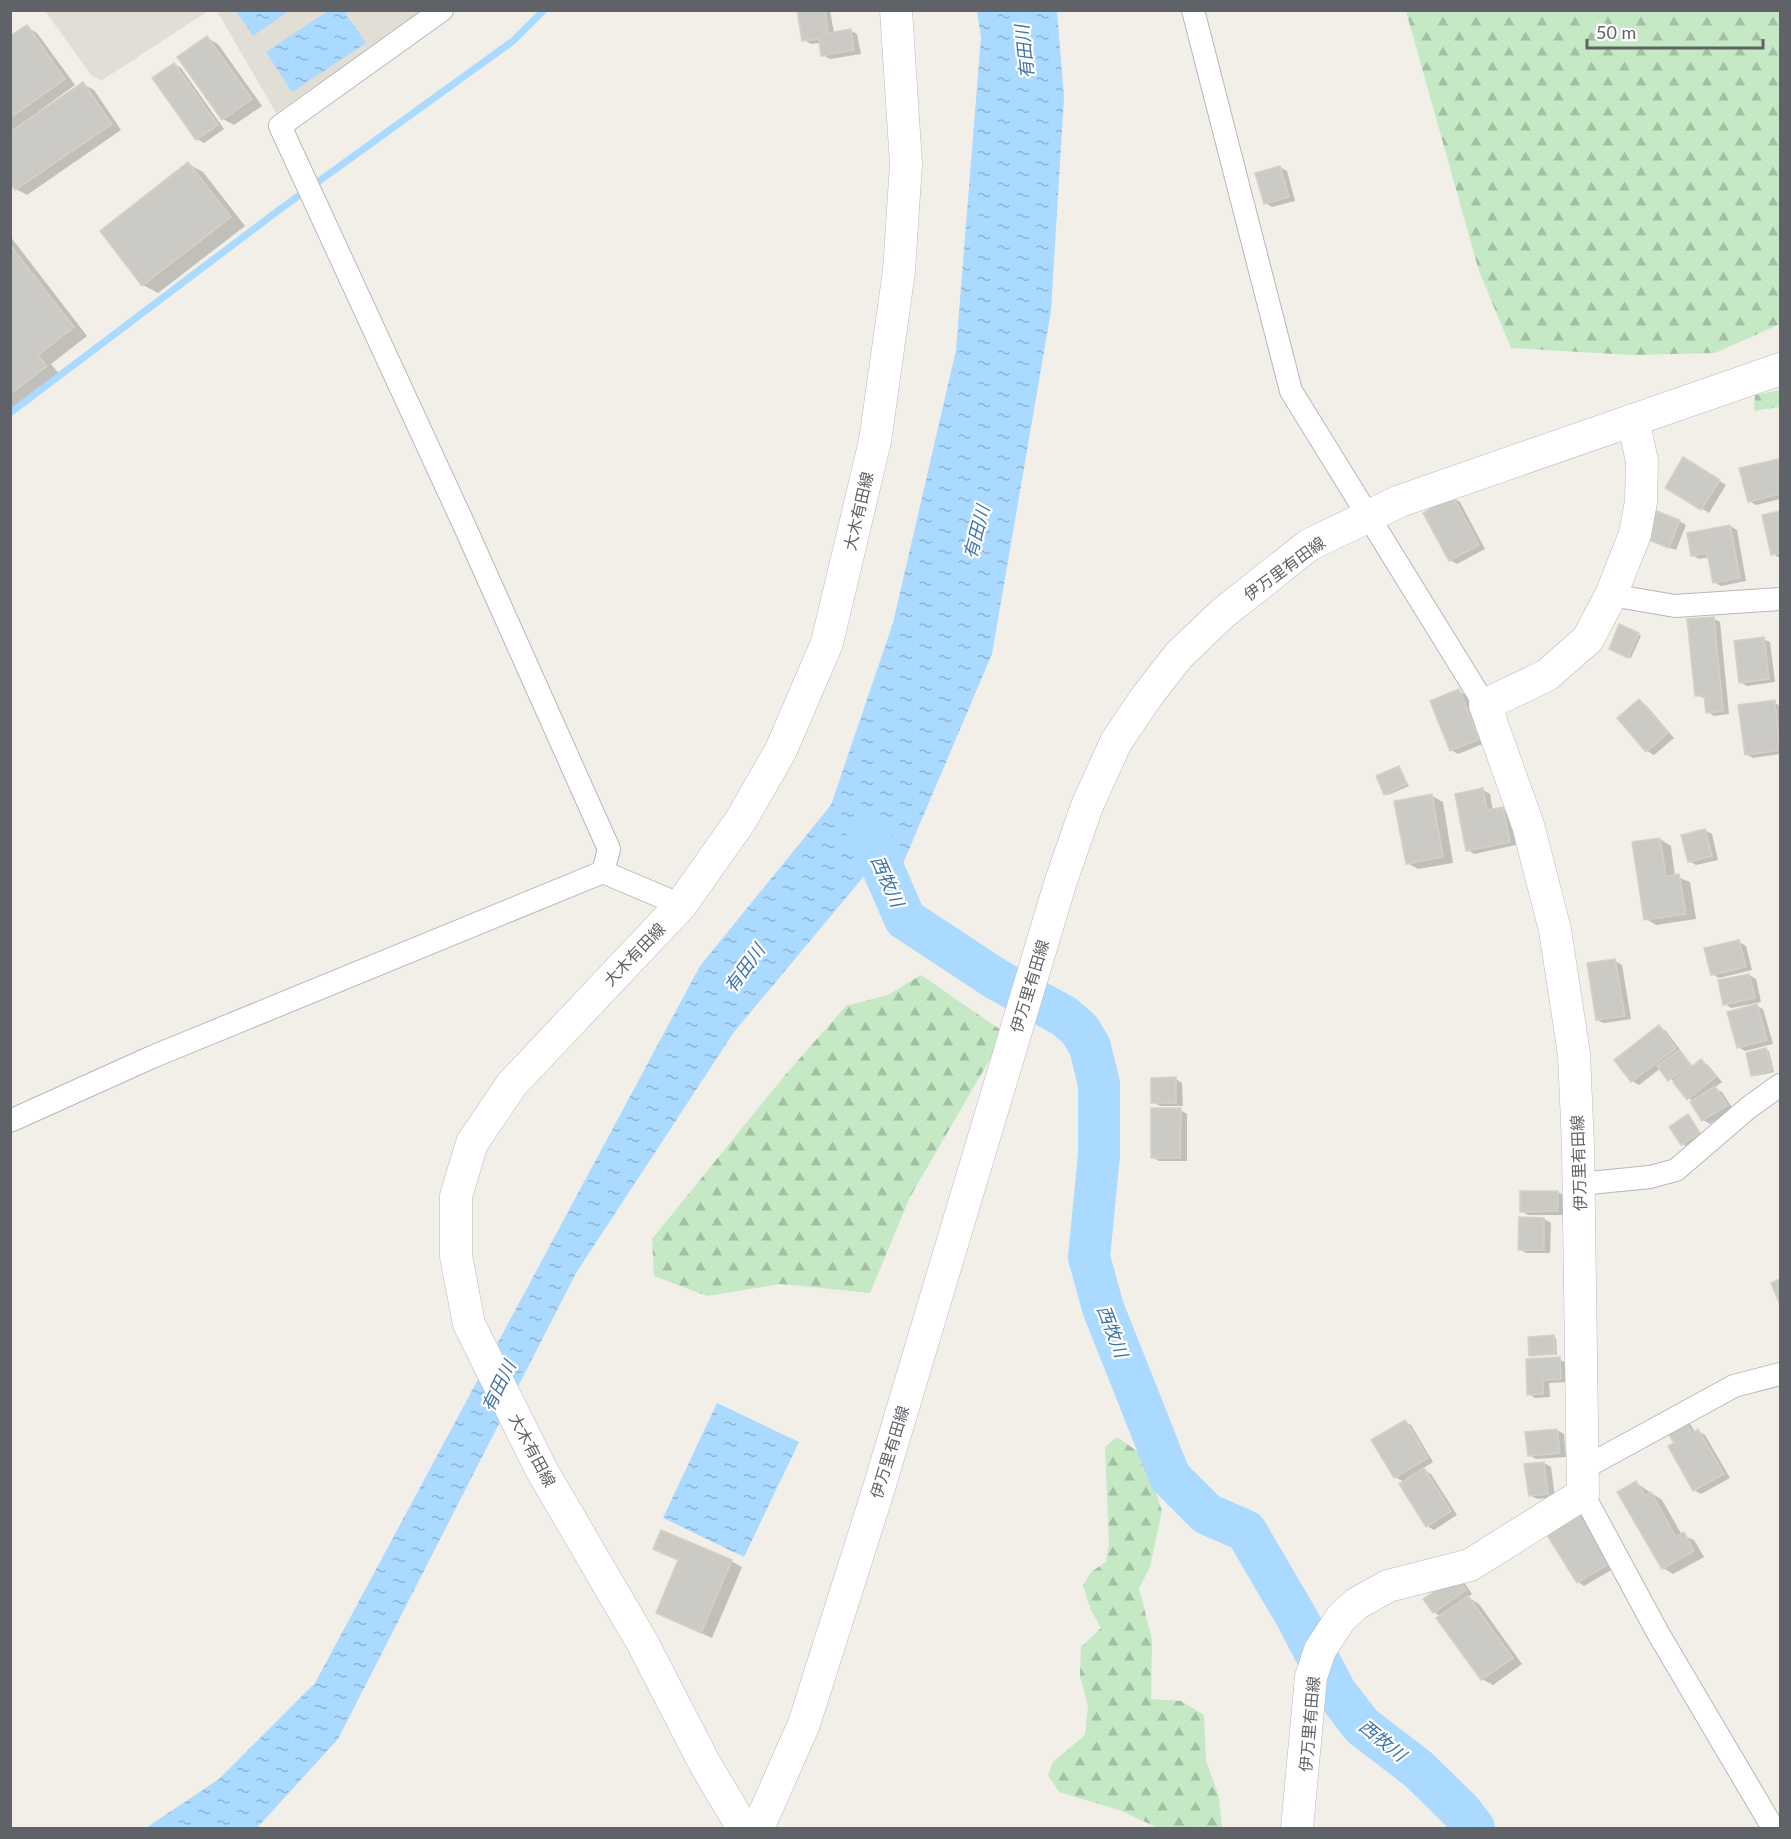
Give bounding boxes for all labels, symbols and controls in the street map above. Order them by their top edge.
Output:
scale bar [1587,12,1762,50]
text: 50 m [1596,21,1636,43]
water label: 有田川 [1010,22,1038,80]
street label: 大木有田線 [840,470,876,552]
water label: 有田川 [958,501,994,561]
street label: 伊万里有田線 [1240,532,1328,604]
water label: 西牧川 [867,852,910,912]
street label: 大木有田線 [599,919,669,989]
street label: 伊万里有田線 [1006,937,1052,1035]
water label: 有田川 [719,938,770,996]
street label: 伊万里有田線 [1567,1115,1589,1211]
water label: 西牧川 [1093,1302,1134,1362]
water label: 有田川 [476,1355,521,1415]
street label: 伊万里有田線 [866,1403,912,1501]
street label: 大木有田線 [506,1410,560,1490]
street label: 伊万里有田線 [1295,1675,1323,1773]
water label: 西牧川 [1355,1714,1412,1767]

